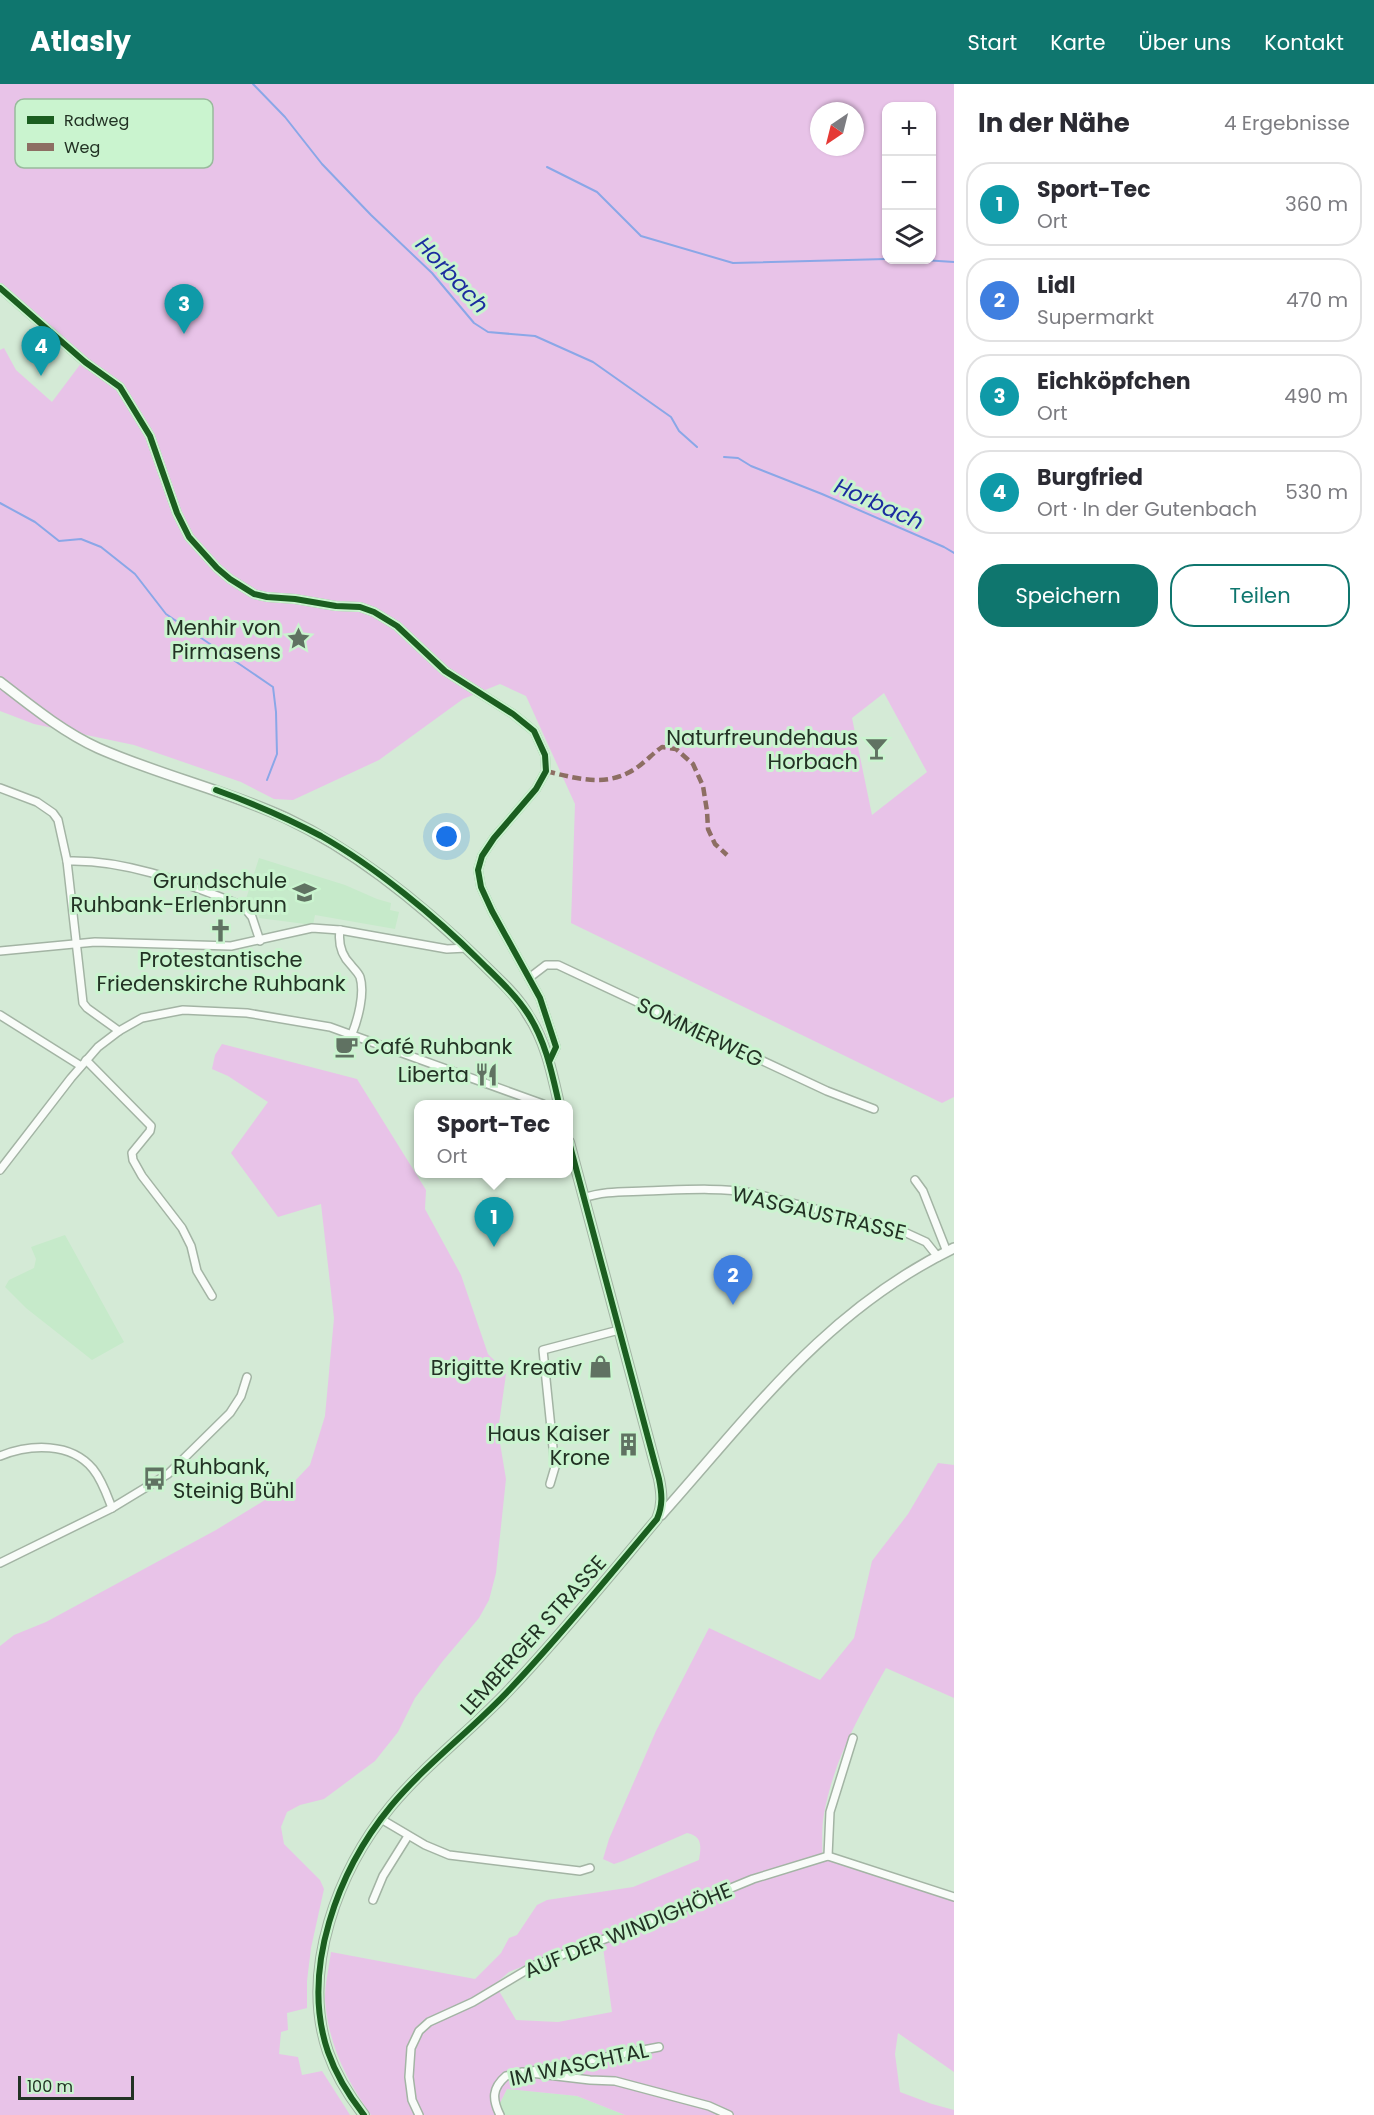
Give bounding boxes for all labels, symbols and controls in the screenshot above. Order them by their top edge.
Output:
text: Atlasly [30,22,131,61]
text: Start [968,28,1017,57]
text: Karte [1050,28,1106,57]
text: Über uns [1139,28,1231,57]
text: Kontakt [1264,28,1344,57]
legend [15,99,213,168]
north arrow [810,102,864,156]
map controls [882,102,936,264]
button: + [882,102,936,156]
text: In der Nähe [978,105,1130,141]
text: Radweg [64,109,129,132]
text: 4 Ergebnisse [1224,109,1350,137]
text: Weg [64,136,100,159]
button: − [882,156,936,210]
text: Sport-Tec [1037,174,1150,205]
text: 1 [996,190,1003,218]
text: 360 m [1285,190,1348,218]
text: Ort [1037,207,1067,235]
button: layers [882,210,936,264]
water label: Horbach [408,230,496,320]
text: Lidl [1037,270,1075,301]
pin: 3 [164,284,204,334]
text: 2 [994,286,1005,314]
text: 470 m [1286,286,1348,314]
text: Supermarkt [1037,303,1154,331]
pin: 4 [22,326,60,376]
text: Eichköpfchen [1037,366,1191,397]
text: 3 [993,382,1006,410]
text: 490 m [1284,382,1348,410]
text: Ort [1037,399,1067,427]
text: Burgfried [1037,462,1143,493]
water label: Horbach [829,471,929,537]
text: 4 [993,478,1006,506]
text: 530 m [1285,478,1348,506]
text: Ort · In der Gutenbach [1037,495,1257,523]
button: Speichern [978,564,1158,627]
button: Teilen [1170,564,1350,627]
place label: Menhir von Pirmasens [166,613,281,666]
place icon: Menhir von Pirmasens [286,626,312,652]
place label: Naturfreundehaus Horbach [666,723,858,776]
bar icon: Naturfreundehaus Horbach [863,736,889,762]
your location [432,822,461,851]
place label: Grundschule Ruhbank-Erlenbrunn [71,866,287,919]
school or university icon: Grundschule Ruhbank-Erlenbrunn [292,879,318,905]
church icon: Protestantische Friedenskirche Ruhbank [208,918,234,944]
place label: Protestantische Friedenskirche Ruhbank [96,945,346,998]
street label: SOMMERWEG [632,990,768,1074]
place label: Café Ruhbank [364,1032,512,1061]
cafe icon: Café Ruhbank [333,1033,359,1059]
place label: Liberta [398,1060,469,1089]
restaurant icon: Liberta [474,1061,500,1087]
popup [414,1100,573,1178]
text: Sport-Tec [437,1109,550,1140]
text: Ort [437,1142,467,1170]
street label: WASGAUSTRASSE [729,1179,909,1247]
pin: 1 [474,1198,514,1247]
pin: 2 [714,1256,752,1305]
place label: Brigitte Kreativ [431,1353,582,1382]
shop icon: Brigitte Kreativ [587,1354,613,1380]
place label: Haus Kaiser Krone [488,1419,610,1472]
building icon: Haus Kaiser Krone [615,1432,641,1458]
place label: Ruhbank, Steinig Bühl [173,1452,295,1505]
bus stop icon: Ruhbank, Steinig Bühl [142,1465,168,1491]
street label: LEMBERGER STRASSE [453,1549,613,1721]
street label: AUF DER WINDIGHÖHE [520,1875,736,1985]
street label: IM WASCHTAL [507,2035,651,2093]
scale bar [18,2073,134,2100]
text: 100 m [27,2075,73,2098]

